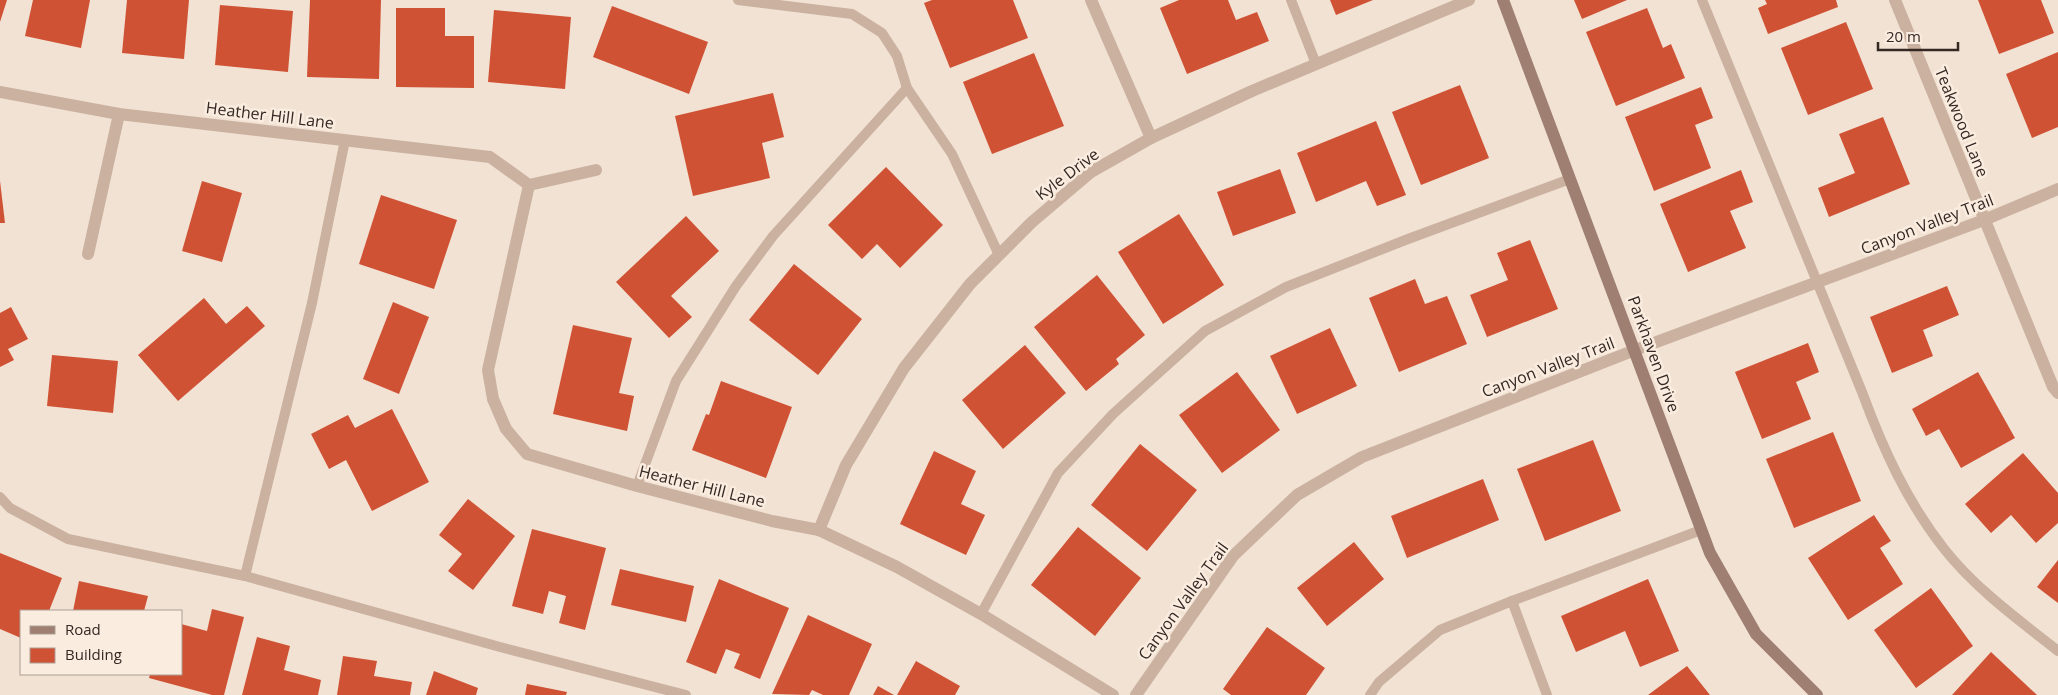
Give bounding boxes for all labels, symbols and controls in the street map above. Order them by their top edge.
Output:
scale bar [1878,20,1958,52]
text: 20 m [1886,26,1921,46]
street label: Teakwood Lane [1930,64,1994,180]
street label: Heather Hill Lane [205,96,335,134]
street label: Kyle Drive [1031,143,1103,205]
street label: Canyon Valley Trail [1858,189,1996,259]
street label: Parkhaven Drive [1623,293,1685,415]
street label: Canyon Valley Trail [1479,332,1617,402]
street label: Heather Hill Lane [637,460,767,512]
street label: Canyon Valley Trail [1133,538,1233,664]
legend [20,610,182,675]
text: Road [65,619,101,639]
text: Building [65,644,122,664]

